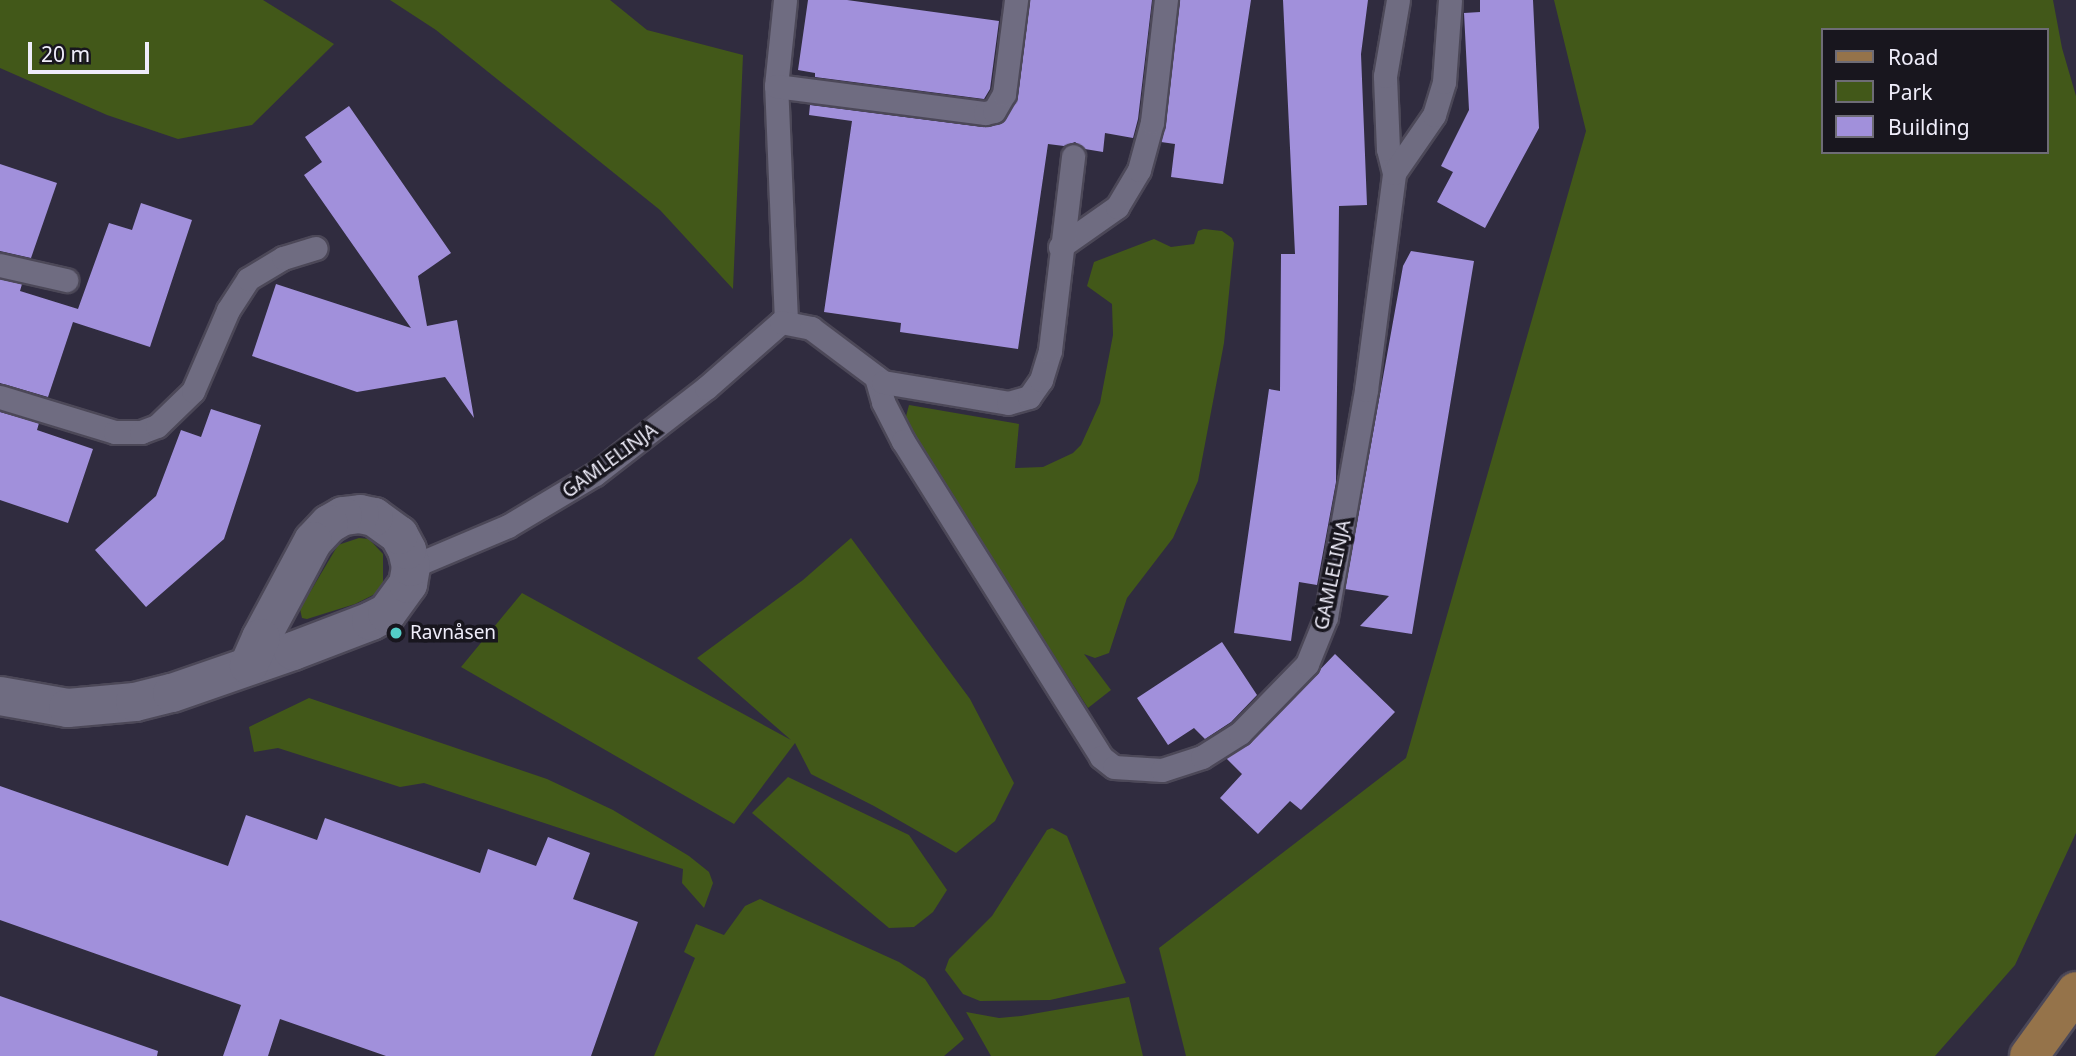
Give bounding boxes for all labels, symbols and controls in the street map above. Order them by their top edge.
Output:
scale bar [32,28,152,72]
legend [1820,28,2048,154]
text: 20 m [41,40,90,68]
text: Road [1888,43,1938,71]
text: Park [1888,78,1932,106]
text: Building [1888,113,1970,141]
street label: GAMLELINJA [558,419,662,503]
street label: GAMLELINJA [1310,518,1356,632]
place label: Ravnåsen [410,622,496,644]
marker: Ravnåsen [388,625,404,641]

